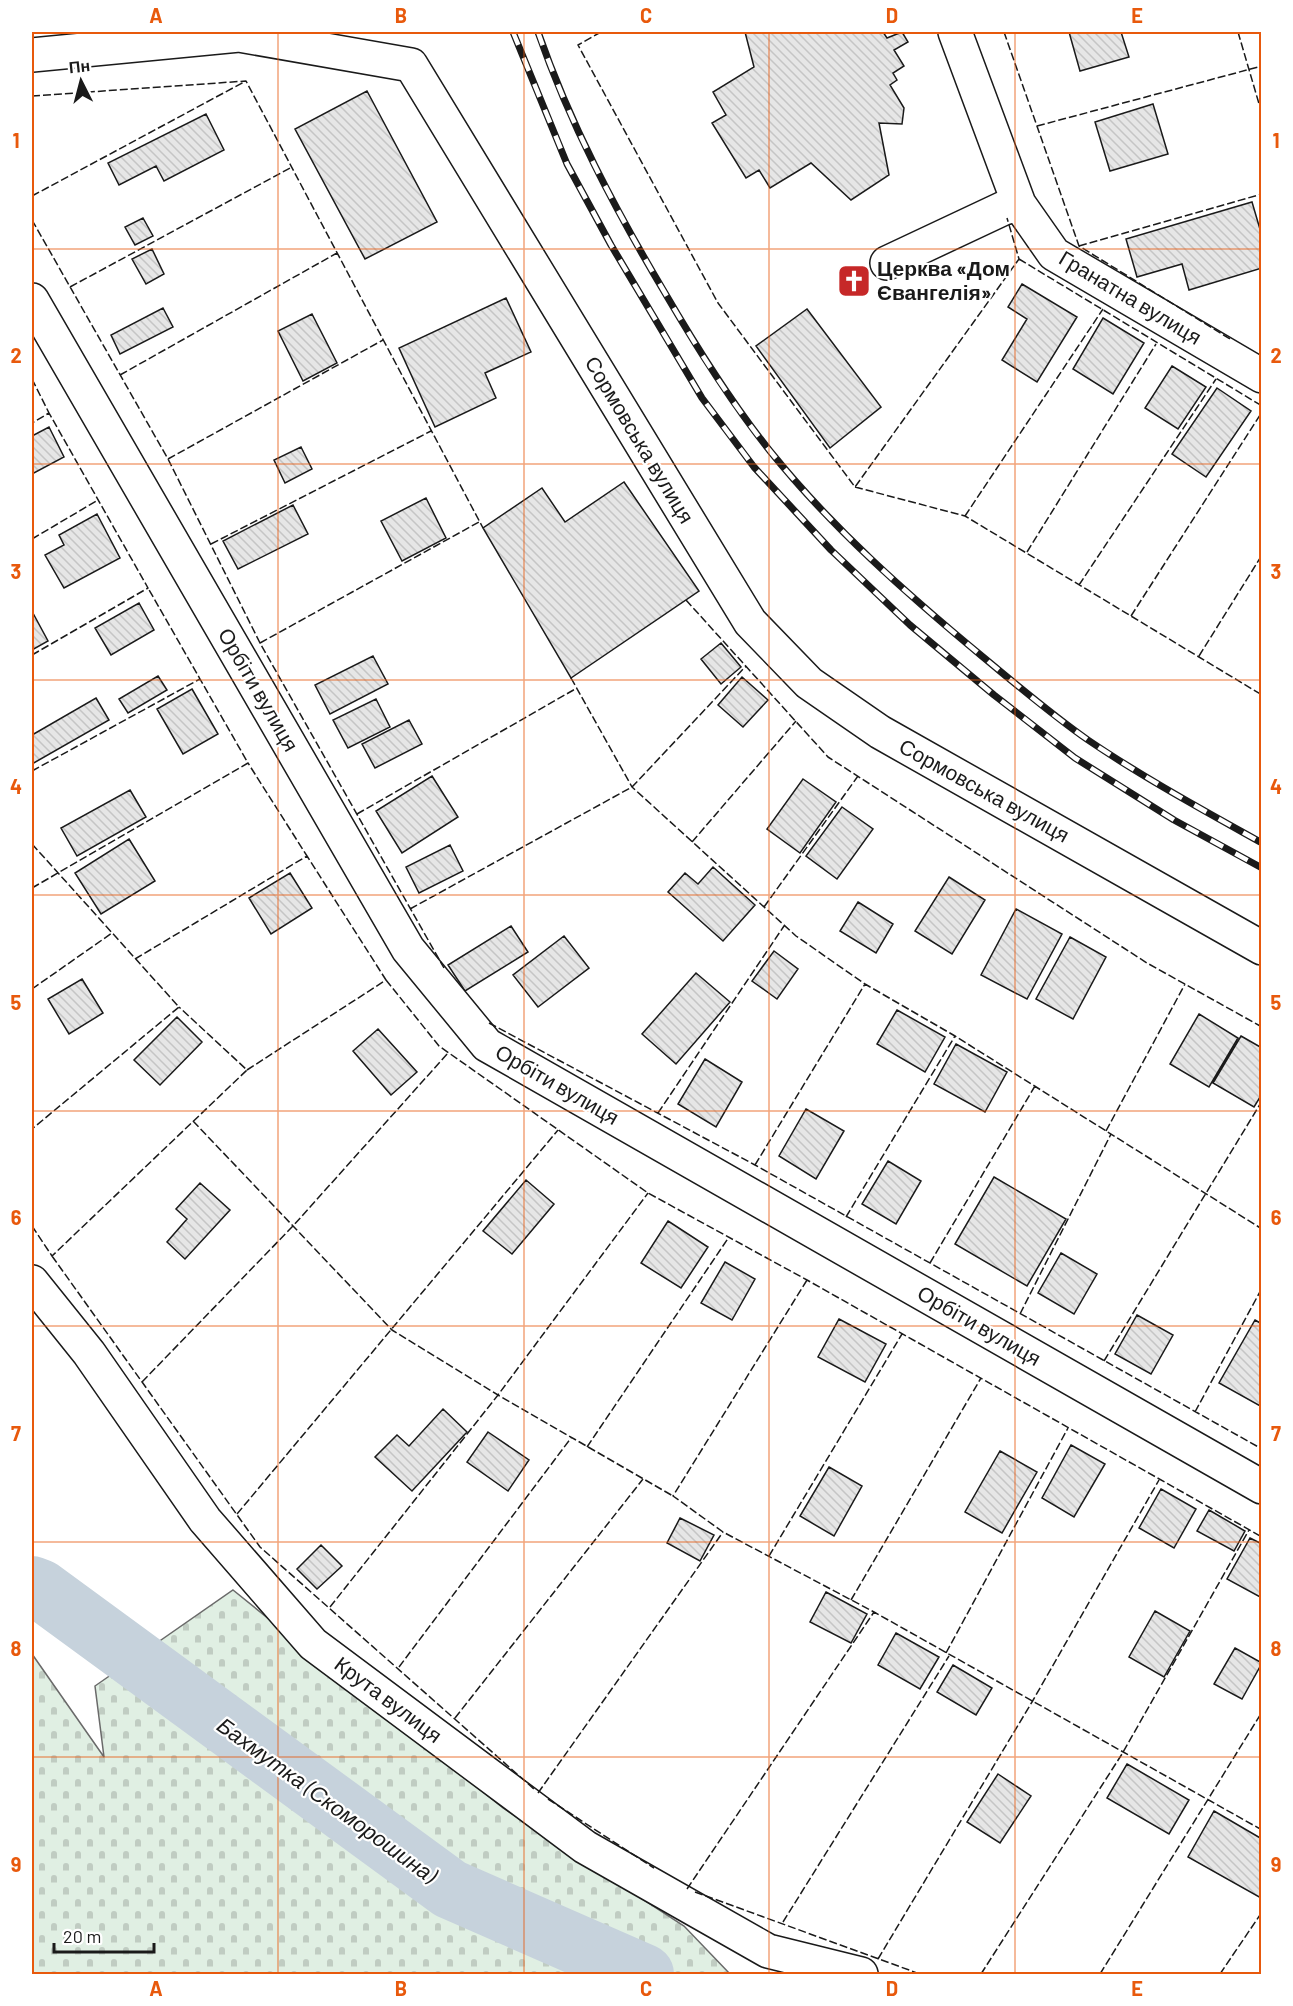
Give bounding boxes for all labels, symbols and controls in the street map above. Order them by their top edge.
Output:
text: A [149,3,163,27]
text: B [395,3,407,27]
text: C [640,3,652,27]
text: D [886,3,898,27]
text: E [1131,3,1143,27]
north arrow [51,51,111,111]
text: Пн [68,55,91,76]
text: 1 [12,128,20,152]
text: 1 [1272,128,1280,152]
street label: Гранатна вулиця [1055,244,1206,349]
place label: Церква «Дом Євангелія» [877,255,1010,304]
church icon: Церква «Дом Євангелія» [836,263,872,299]
text: 2 [10,343,22,367]
text: 2 [1270,343,1282,367]
street label: Сормовська вулиця [580,351,700,527]
text: 3 [11,559,21,583]
text: 3 [1271,559,1281,583]
street label: Орбіти вулиця [214,623,305,755]
street label: Сормовська вулиця [895,733,1074,847]
text: 4 [10,774,22,798]
text: 4 [1270,774,1282,798]
text: 5 [11,990,22,1014]
text: 5 [1271,990,1282,1014]
street label: Орбіти вулиця [492,1038,624,1129]
text: 6 [11,1205,22,1229]
text: 6 [1271,1205,1282,1229]
street label: Орбіти вулиця [914,1279,1046,1370]
text: 7 [11,1421,21,1445]
text: 7 [1271,1421,1281,1445]
text: 8 [11,1636,22,1660]
text: 8 [1271,1636,1282,1660]
street label: Крута вулиця [330,1650,447,1747]
water label: Бахмутка (Скоморошина) [212,1711,444,1889]
text: 9 [11,1852,21,1876]
text: 9 [1271,1852,1281,1876]
scale bar [54,1916,154,1954]
text: 20 m [63,1925,101,1947]
text: A [149,1976,163,2000]
text: B [395,1976,407,2000]
text: C [640,1976,652,2000]
text: D [886,1976,898,2000]
text: E [1131,1976,1143,2000]

